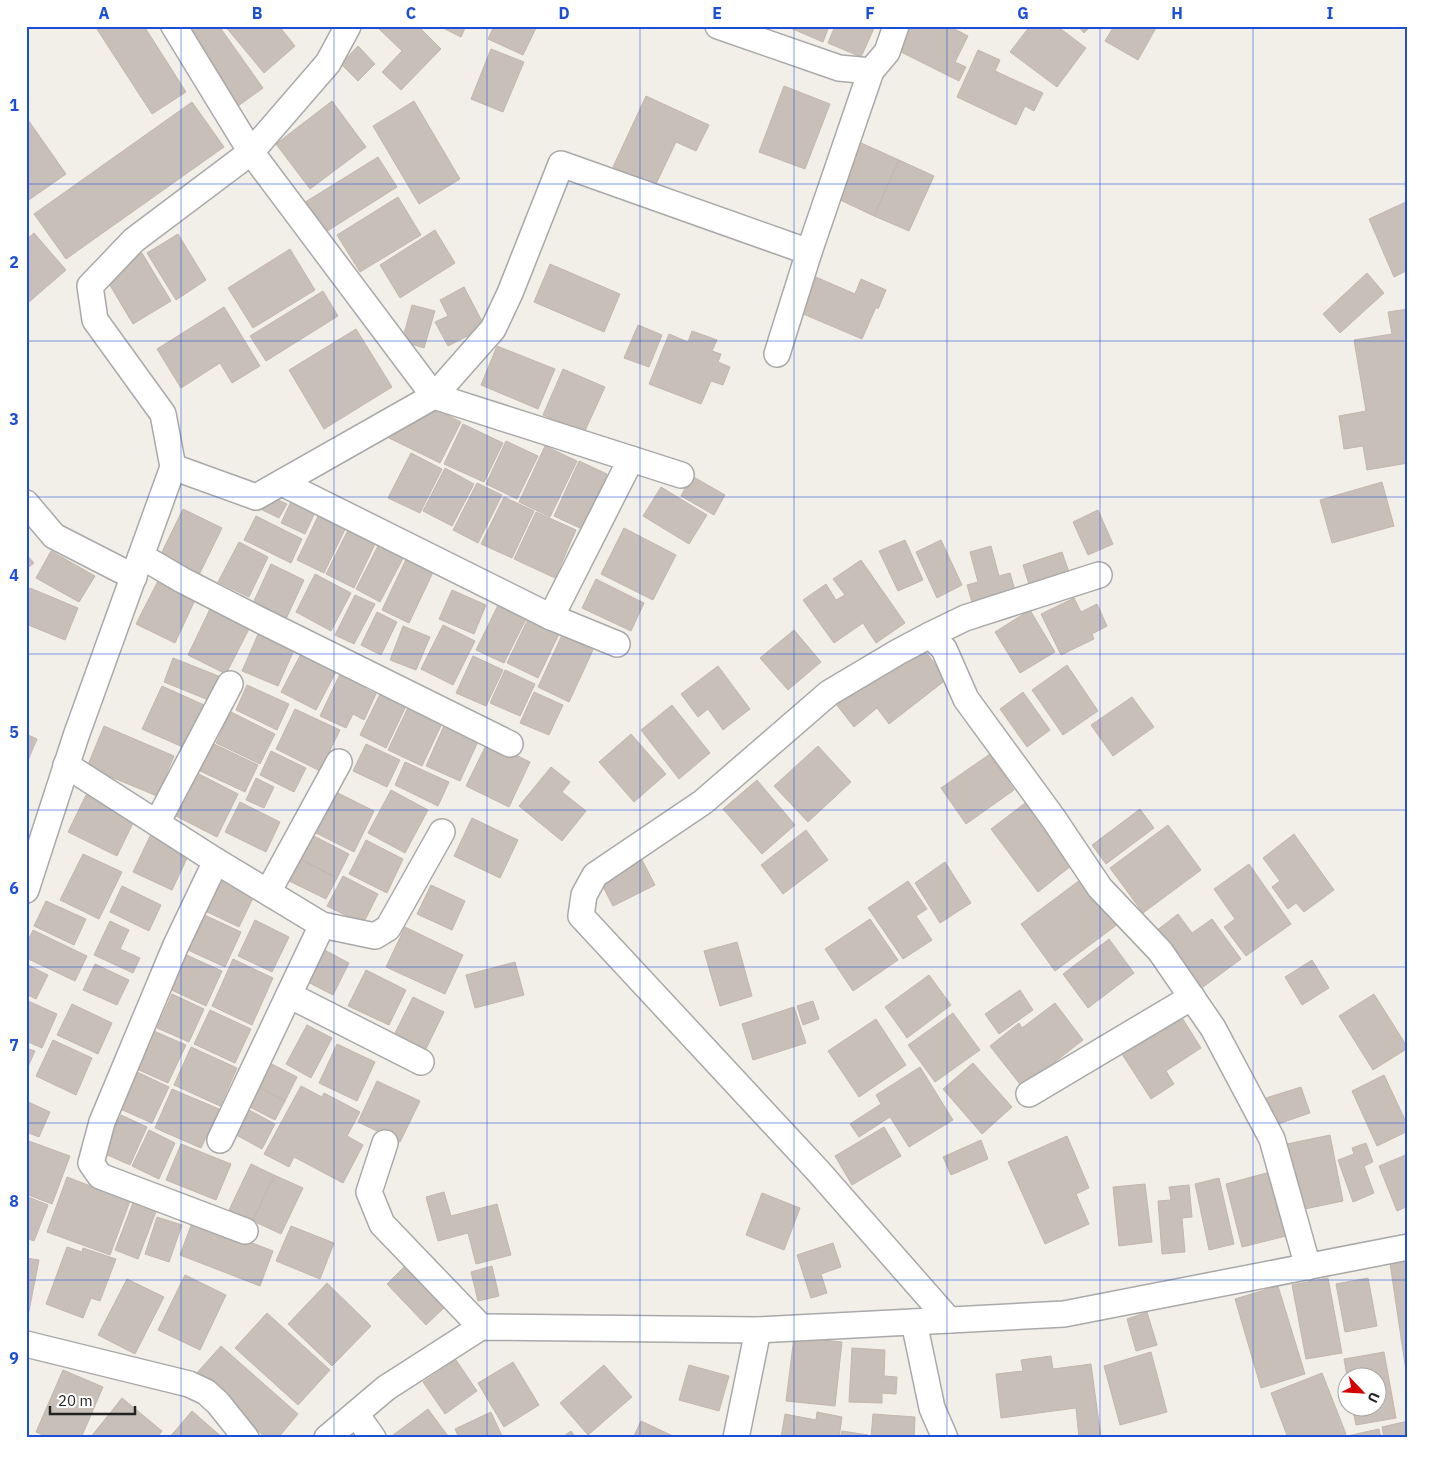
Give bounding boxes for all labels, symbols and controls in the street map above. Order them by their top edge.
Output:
text: A [99,3,110,23]
text: B [252,3,263,23]
text: C [406,3,416,23]
text: D [558,3,570,23]
text: E [712,3,722,23]
text: F [865,3,875,23]
text: G [1017,3,1029,23]
text: H [1171,3,1183,23]
text: I [1327,3,1334,23]
text: 1 [9,95,19,115]
text: 2 [9,252,19,272]
text: 3 [9,409,19,429]
text: 4 [9,565,19,585]
text: 5 [9,722,19,742]
text: 6 [9,878,19,898]
text: 7 [9,1035,19,1055]
text: 8 [9,1191,19,1211]
text: 9 [9,1348,19,1368]
north arrow [1336,1366,1386,1416]
scale bar [50,1384,135,1416]
text: U [1364,1389,1384,1406]
text: 20 m [58,1391,93,1410]

